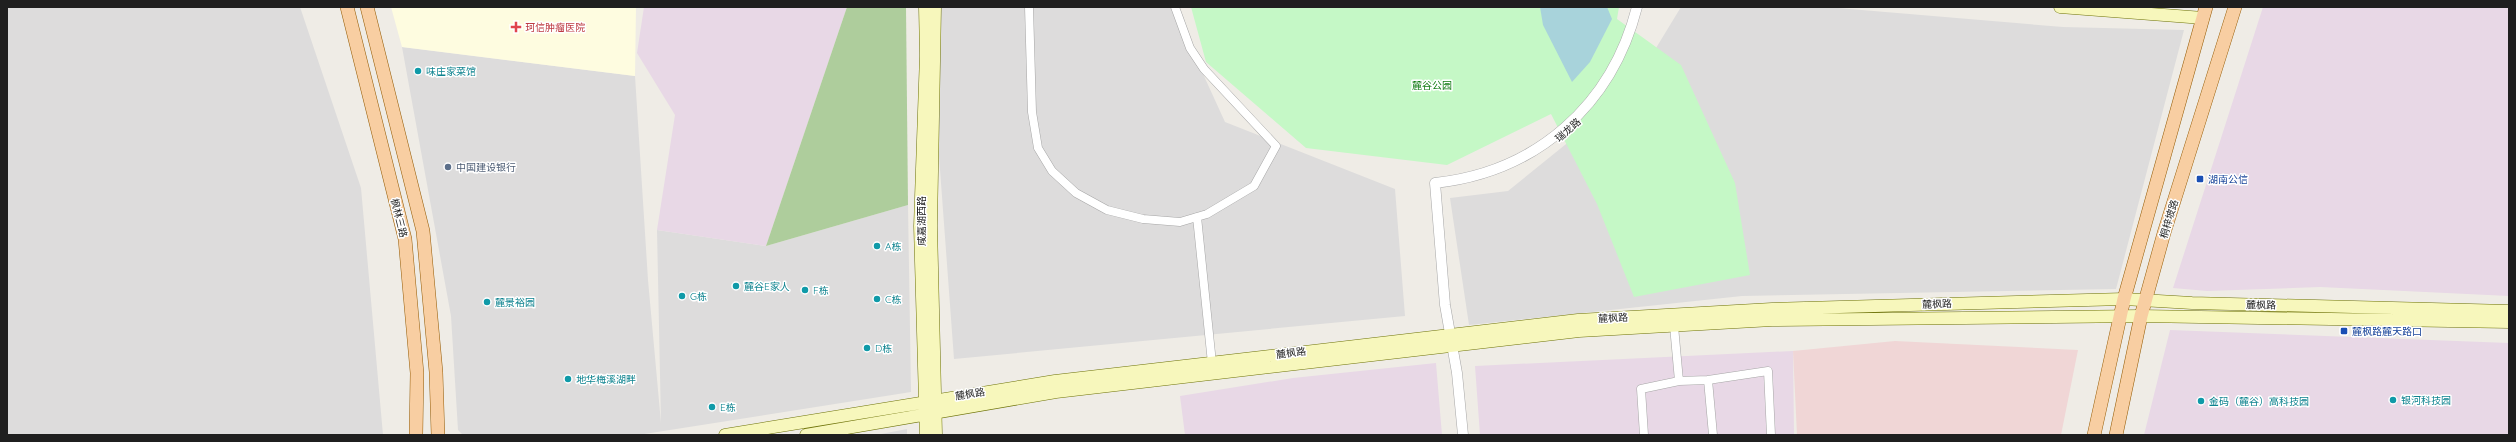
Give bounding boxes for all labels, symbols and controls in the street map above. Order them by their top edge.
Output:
marker: 珂信肿瘤医院 [510,21,522,33]
place label: 珂信肿瘤医院 [525,21,585,34]
place label: 味庄家菜馆 [426,65,476,78]
marker: 味庄家菜馆 [413,66,423,76]
park label: 麓谷公园 [1412,79,1452,92]
street label: 瑞龙路 [1552,115,1584,145]
place label: 中国建设银行 [456,161,516,174]
marker: 中国建设银行 [443,162,453,172]
place label: 湖南公信 [2208,173,2248,186]
marker: 湖南公信 [2195,174,2205,184]
street label: 咸嘉湖西路 [915,196,928,246]
street label: 枫林三路 [388,197,410,239]
street label: 桐梓坡路 [2157,198,2181,240]
place label: A栋 [885,240,901,253]
marker: A栋 [872,241,882,251]
place label: 麓谷E家人 [744,280,790,293]
marker: 麓谷E家人 [731,281,741,291]
place label: F栋 [813,284,829,297]
marker: F栋 [800,285,810,295]
place label: G栋 [690,290,707,303]
marker: G栋 [677,291,687,301]
place label: C栋 [885,293,902,306]
marker: C栋 [872,294,882,304]
place label: 麓景裕园 [495,296,535,309]
marker: 麓景裕园 [482,297,492,307]
street label: 麓枫路 [1922,297,1952,311]
street label: 麓枫路 [2246,298,2276,312]
street label: 麓枫路 [1598,311,1628,325]
place label: 麓枫路麓天路口 [2352,325,2422,338]
marker: 麓枫路麓天路口 [2339,326,2349,336]
place label: D栋 [875,342,892,355]
marker: D栋 [862,343,872,353]
street label: 麓枫路 [1275,345,1307,361]
place label: 地华梅溪湖畔 [576,373,636,386]
marker: 地华梅溪湖畔 [563,374,573,384]
street label: 麓枫路 [954,385,986,403]
place label: 银河科技园 [2401,394,2451,407]
place label: 金码（麓谷）高科技园 [2209,395,2309,408]
marker: 银河科技园 [2388,395,2398,405]
marker: 金码（麓谷）高科技园 [2196,396,2206,406]
place label: E栋 [720,401,736,414]
marker: E栋 [707,402,717,412]

